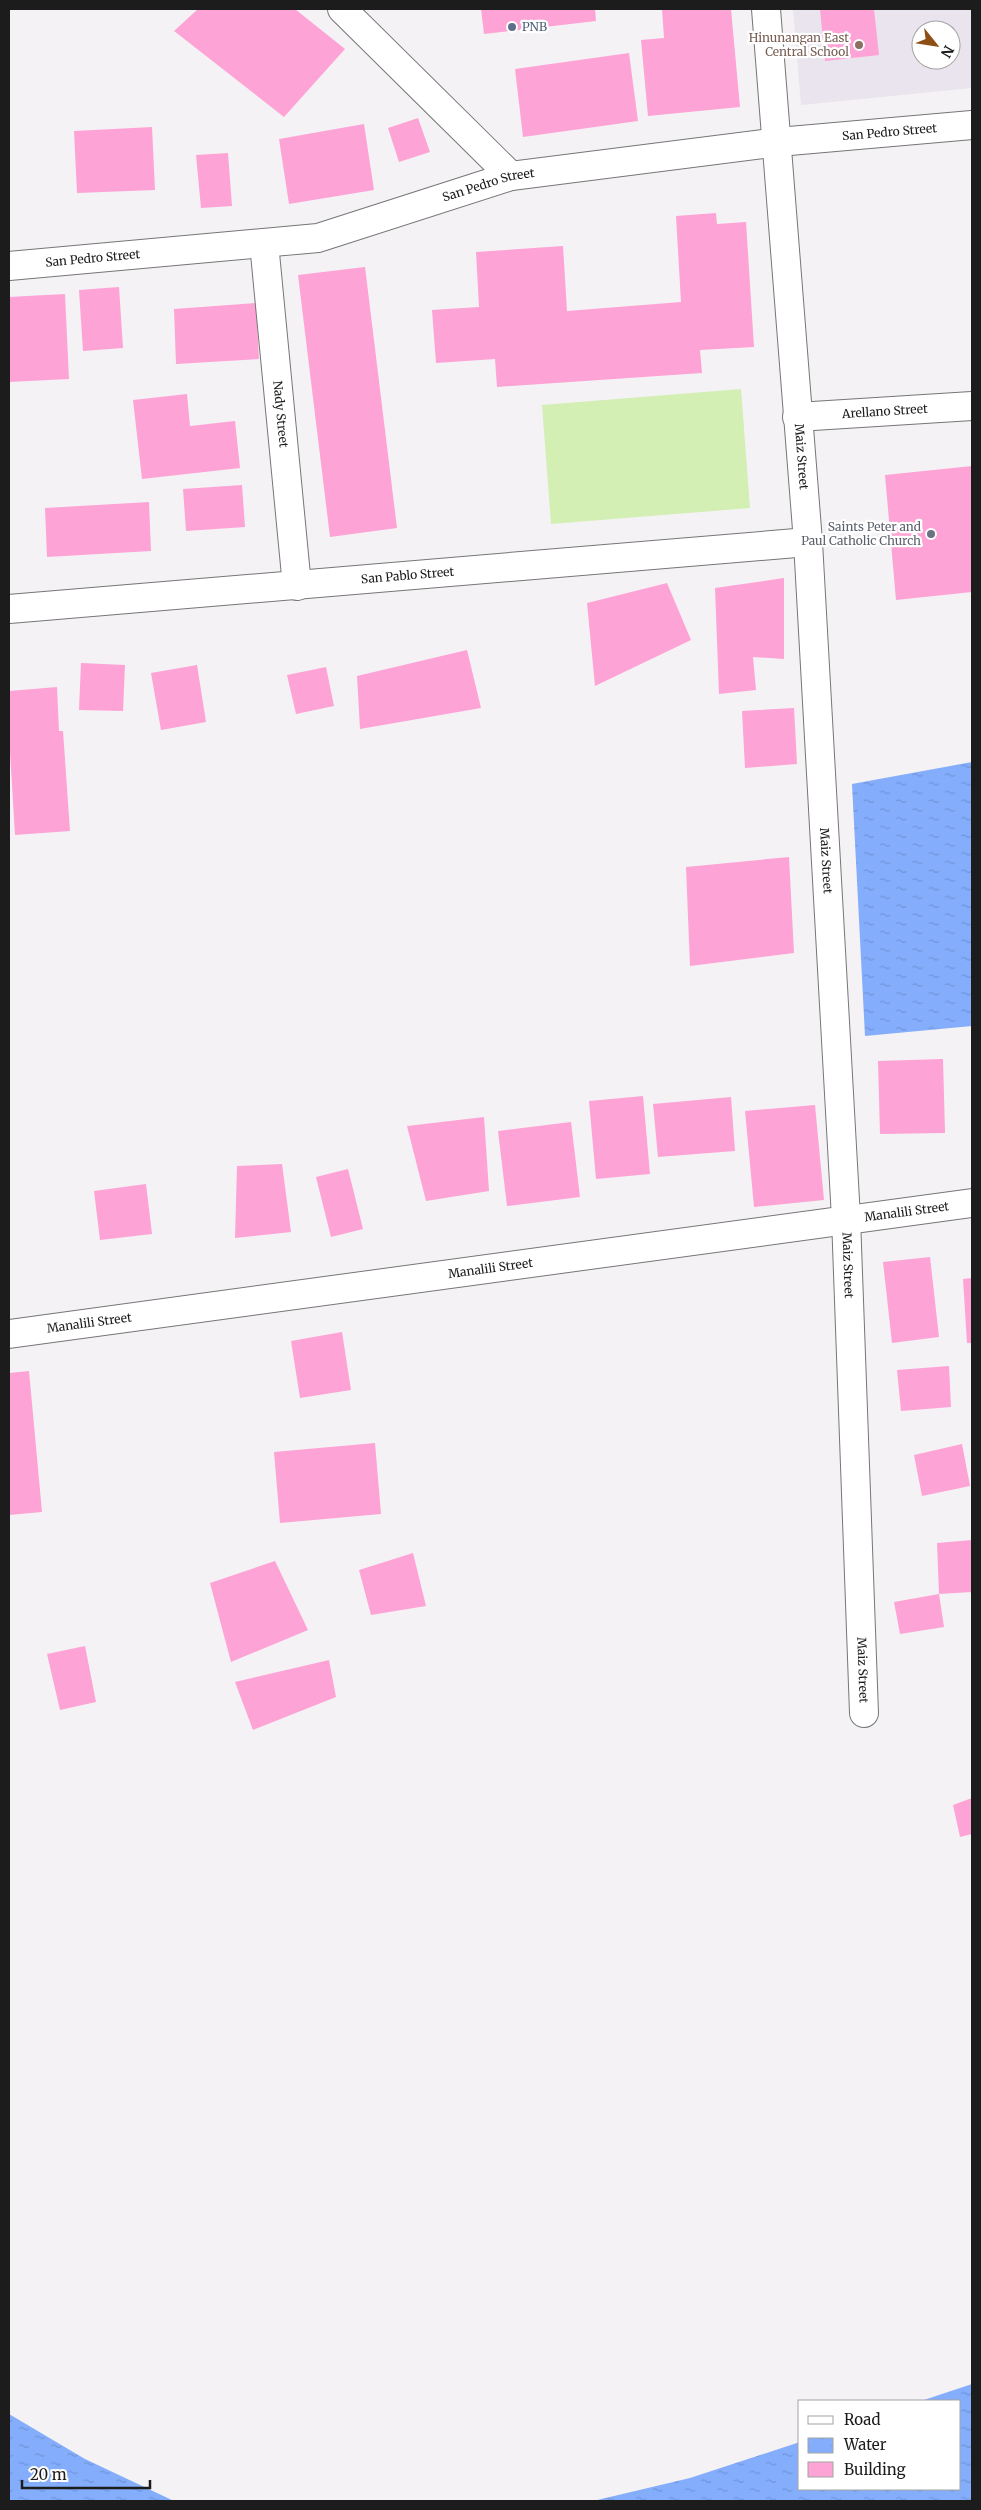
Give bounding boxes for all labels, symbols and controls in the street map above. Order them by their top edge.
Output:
place label: PNB [522,19,547,34]
north arrow [911,20,961,70]
marker: PNB [506,21,518,33]
place label: Hinunangan East Central School [749,30,849,59]
marker: Hinunangan East Central School [853,39,865,51]
text: N [937,42,958,61]
street label: San Pedro Street [841,120,938,143]
street label: San Pedro Street [440,165,536,205]
street label: San Pedro Street [45,246,141,270]
street label: Nady Street [270,380,292,449]
street label: Arellano Street [840,401,928,421]
street label: Maiz Street [792,423,812,490]
place label: Saints Peter and Paul Catholic Church [801,519,921,548]
marker: Saints Peter and Paul Catholic Church [925,528,937,540]
street label: San Pablo Street [360,564,455,586]
street label: Maiz Street [817,827,836,895]
street label: Manalili Street [863,1198,950,1225]
street label: Maiz Street [840,1232,857,1299]
street label: Manalili Street [447,1255,534,1281]
street label: Manalili Street [46,1309,133,1336]
street label: Maiz Street [854,1637,872,1704]
legend [798,2400,961,2490]
text: Road [844,2410,880,2429]
text: Water [843,2435,887,2454]
scale bar [22,2458,150,2490]
text: Building [844,2460,906,2479]
text: 20 m [30,2465,67,2484]

